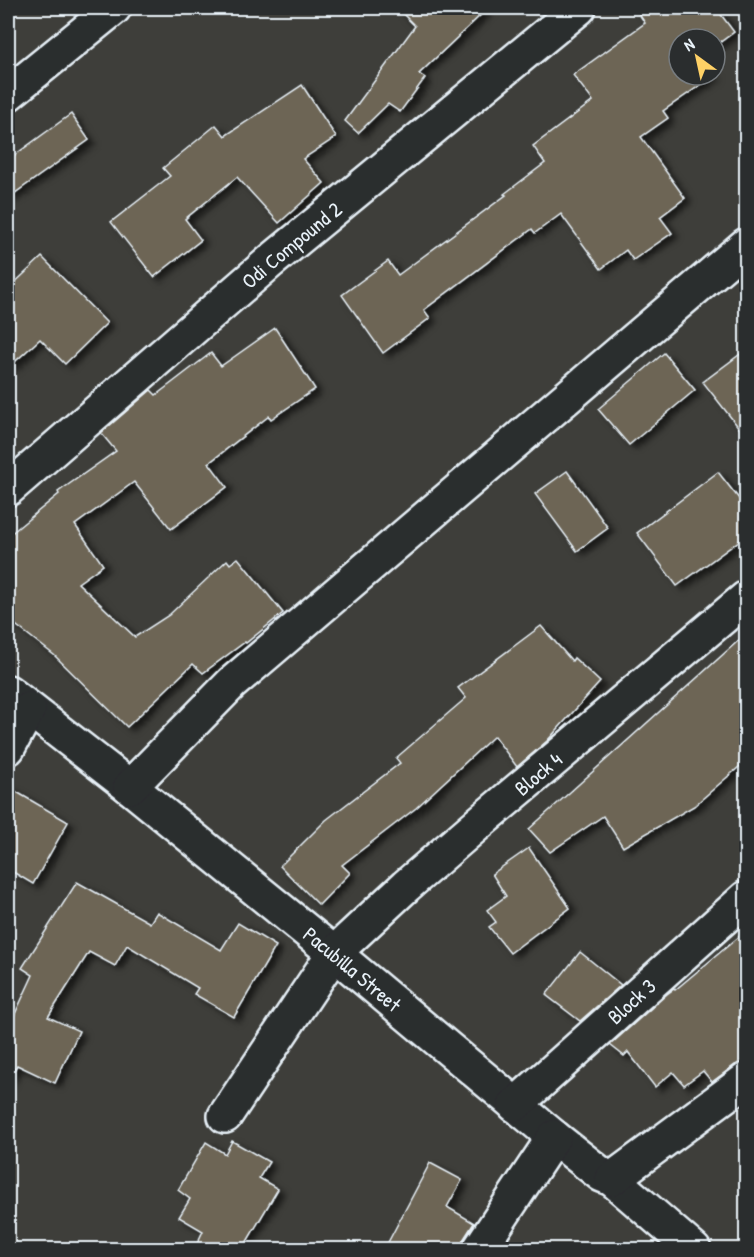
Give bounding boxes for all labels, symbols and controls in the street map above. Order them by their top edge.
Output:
north arrow [667,27,727,87]
text: N [679,33,699,56]
street label: Odi Compound 2 [235,195,347,295]
street label: Block 4 [508,745,568,802]
street label: Pacubilla Street [297,919,408,1019]
street label: Block 3 [601,971,662,1030]

